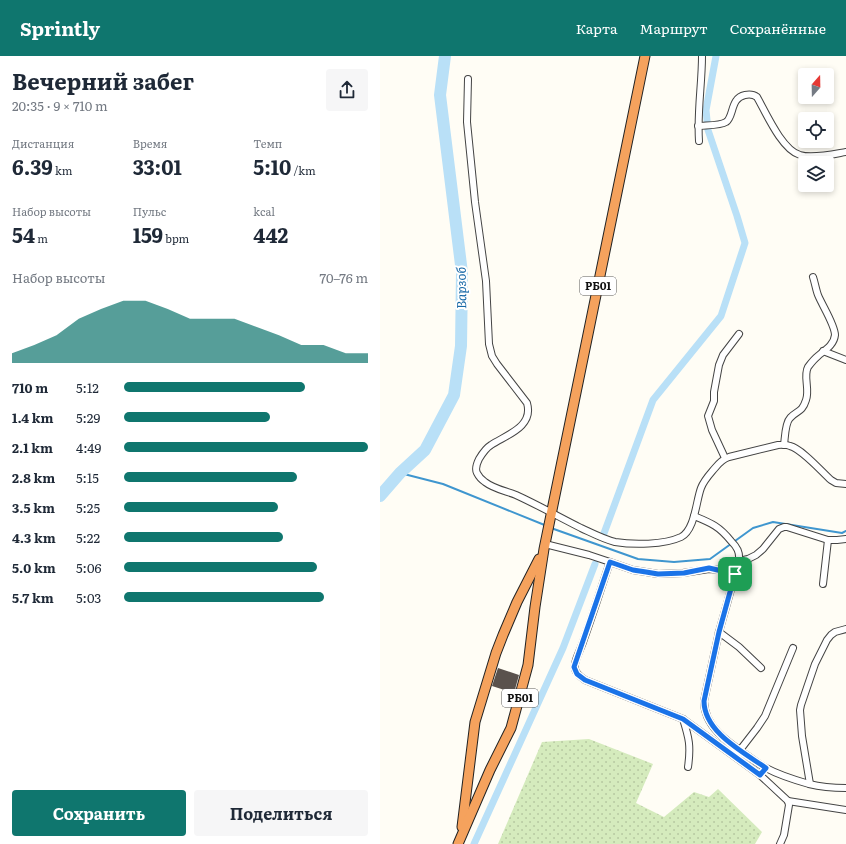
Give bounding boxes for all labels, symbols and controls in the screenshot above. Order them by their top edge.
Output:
text: Sprintly [20,14,100,42]
text: Карта [576,18,618,38]
text: Маршрут [640,18,708,38]
text: Сохранённые [730,18,826,38]
text: Вечерний забег [12,64,194,97]
north arrow [798,68,834,104]
map controls [798,68,834,192]
button: share [326,69,368,111]
text: 20:35 · 9 × 710 m [12,96,108,115]
button: locate [798,112,834,148]
text: Дистанция [12,135,74,151]
text: Время [133,135,167,151]
text: Темп [253,135,282,151]
text: 6.39 [12,151,53,181]
text: 33:01 [133,151,182,181]
text: 5:10 [253,151,291,181]
button: layers [798,156,834,192]
text: km [53,162,72,178]
text: /km [291,162,316,178]
text: Набор высоты [12,203,91,219]
text: Пульс [133,203,166,219]
text: kcal [253,203,275,219]
text: 54 [12,219,35,249]
text: 159 [133,219,163,249]
text: 442 [253,219,288,249]
text: m [35,230,48,246]
text: bpm [163,230,189,246]
water label: Варзоб [451,266,470,309]
text: Набор высоты [12,268,106,287]
text: 70–76 m [319,268,368,287]
road number: РБ01 [580,277,616,295]
text: 710 m [12,378,48,397]
text: 5:12 [76,378,99,397]
text: 1.4 km [12,408,53,427]
text: 5:29 [76,408,100,427]
text: 2.1 km [12,438,53,457]
text: 4:49 [76,438,101,457]
text: 2.8 km [12,468,55,487]
text: 5:15 [76,468,99,487]
text: 3.5 km [12,498,55,517]
text: 5:25 [76,498,100,517]
text: 4.3 km [12,528,56,547]
text: 5:22 [76,528,100,547]
pin [718,557,752,591]
text: 5.0 km [12,558,56,577]
text: 5:06 [76,558,101,577]
icon: arrive [724,563,746,585]
text: 5.7 km [12,588,54,607]
text: 5:03 [76,588,101,607]
road number: РБ01 [502,689,538,707]
button: Сохранить [12,790,186,836]
button: Поделиться [194,790,368,836]

